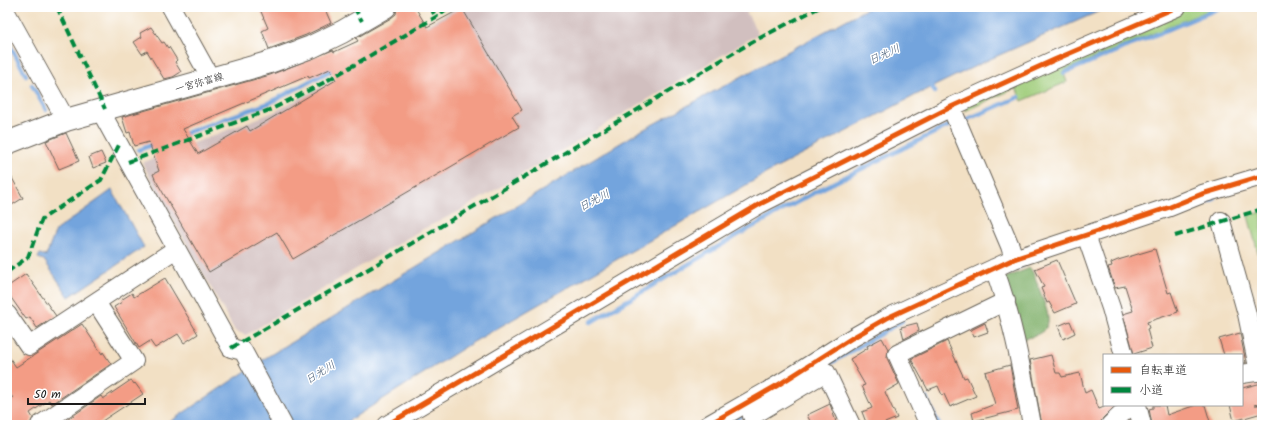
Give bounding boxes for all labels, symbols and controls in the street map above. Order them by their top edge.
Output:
water label: 日光川 [866,40,903,70]
street label: 一宮弥富線 [173,68,226,98]
water label: 日光川 [576,185,613,217]
legend [1103,354,1243,406]
water label: 日光川 [302,356,339,389]
text: 自転車道 [1139,361,1187,380]
scale bar [28,380,145,406]
text: 小道 [1139,381,1163,400]
text: 50 m [34,385,61,404]

